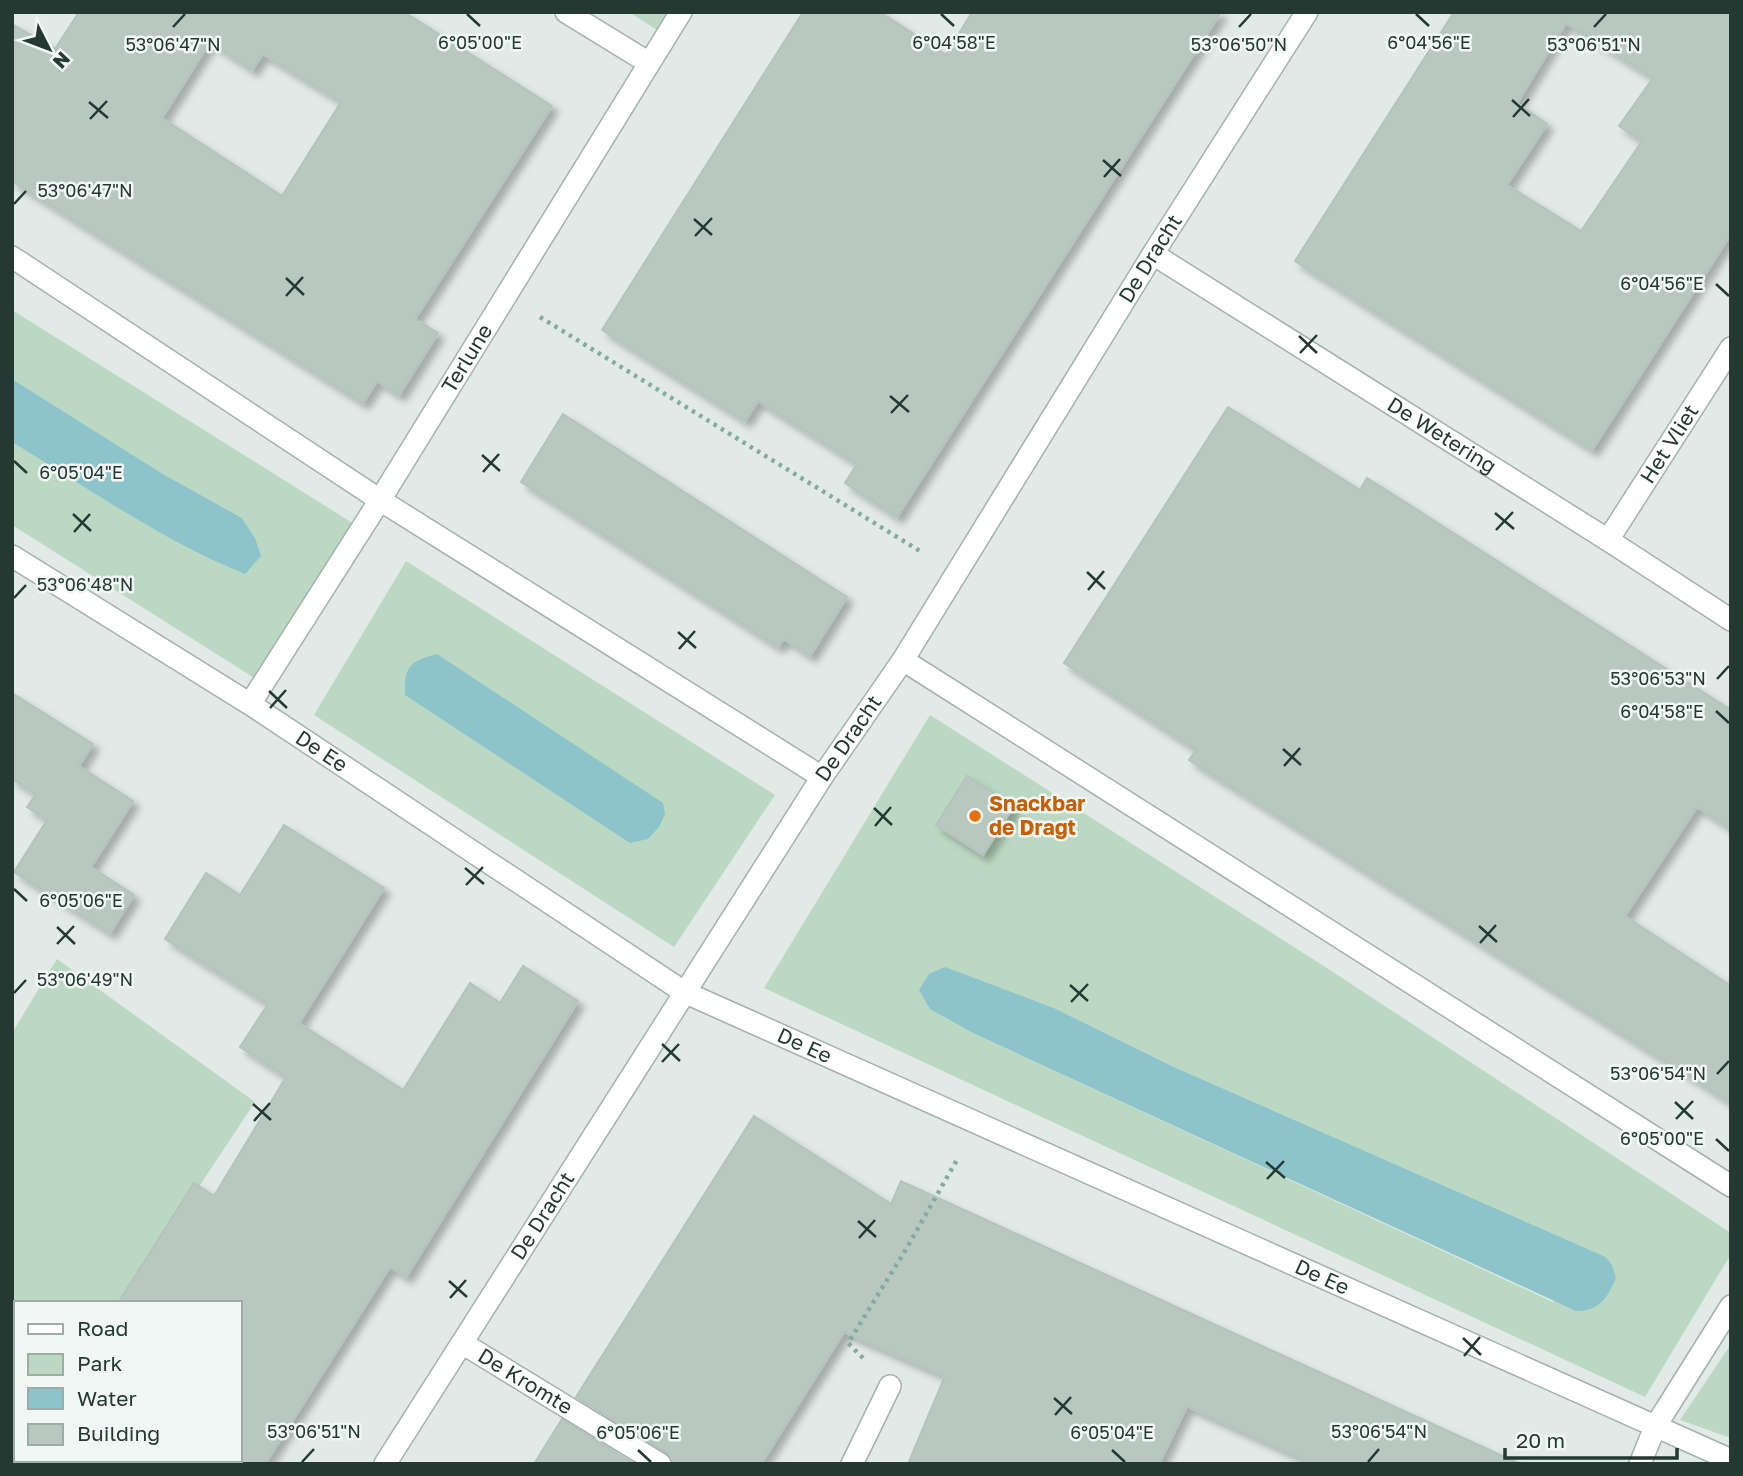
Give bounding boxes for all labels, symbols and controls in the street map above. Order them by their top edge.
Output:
north arrow [14,14,84,84]
text: 6°05'00"E [438,31,522,53]
text: 6°04'58"E [912,31,996,53]
text: 6°04'56"E [1387,31,1471,53]
text: 53°06'47"N [125,33,221,55]
text: 53°06'50"N [1191,33,1287,55]
text: 53°06'51"N [1547,33,1641,55]
text: N [49,48,75,74]
text: 53°06'47"N [37,179,133,201]
street label: De Dracht [1112,209,1187,307]
text: 6°04'56"E [1620,272,1704,294]
street label: Terlune [435,319,497,397]
street label: De Wetering [1383,391,1502,479]
street label: Het Vliet [1634,399,1704,488]
text: 6°05'04"E [39,461,123,483]
text: 53°06'48"N [37,573,133,595]
text: 53°06'53"N [1610,667,1706,689]
street label: De Dracht [809,690,887,786]
text: 6°04'58"E [1620,700,1704,722]
street label: De Ee [291,724,353,777]
place label: Snackbar de Dragt [989,790,1086,840]
marker: Snackbar de Dragt [967,808,983,824]
text: 6°05'06"E [39,889,123,911]
text: 53°06'49"N [37,968,133,990]
street label: De Ee [774,1021,836,1068]
text: 53°06'54"N [1610,1062,1706,1084]
text: 6°05'00"E [1620,1127,1704,1149]
street label: De Dracht [504,1167,580,1264]
street label: De Ee [1291,1253,1354,1300]
legend [14,1301,242,1462]
text: Road [77,1315,128,1341]
street label: De Kromte [474,1342,578,1420]
text: Park [77,1350,123,1376]
text: Water [77,1385,137,1411]
scale bar [1505,1416,1676,1460]
text: Building [77,1420,160,1446]
text: 53°06'51"N [267,1420,361,1442]
text: 53°06'54"N [1331,1420,1427,1442]
text: 6°05'06"E [596,1421,680,1443]
text: 6°05'04"E [1070,1421,1154,1443]
text: 20 m [1516,1427,1565,1453]

